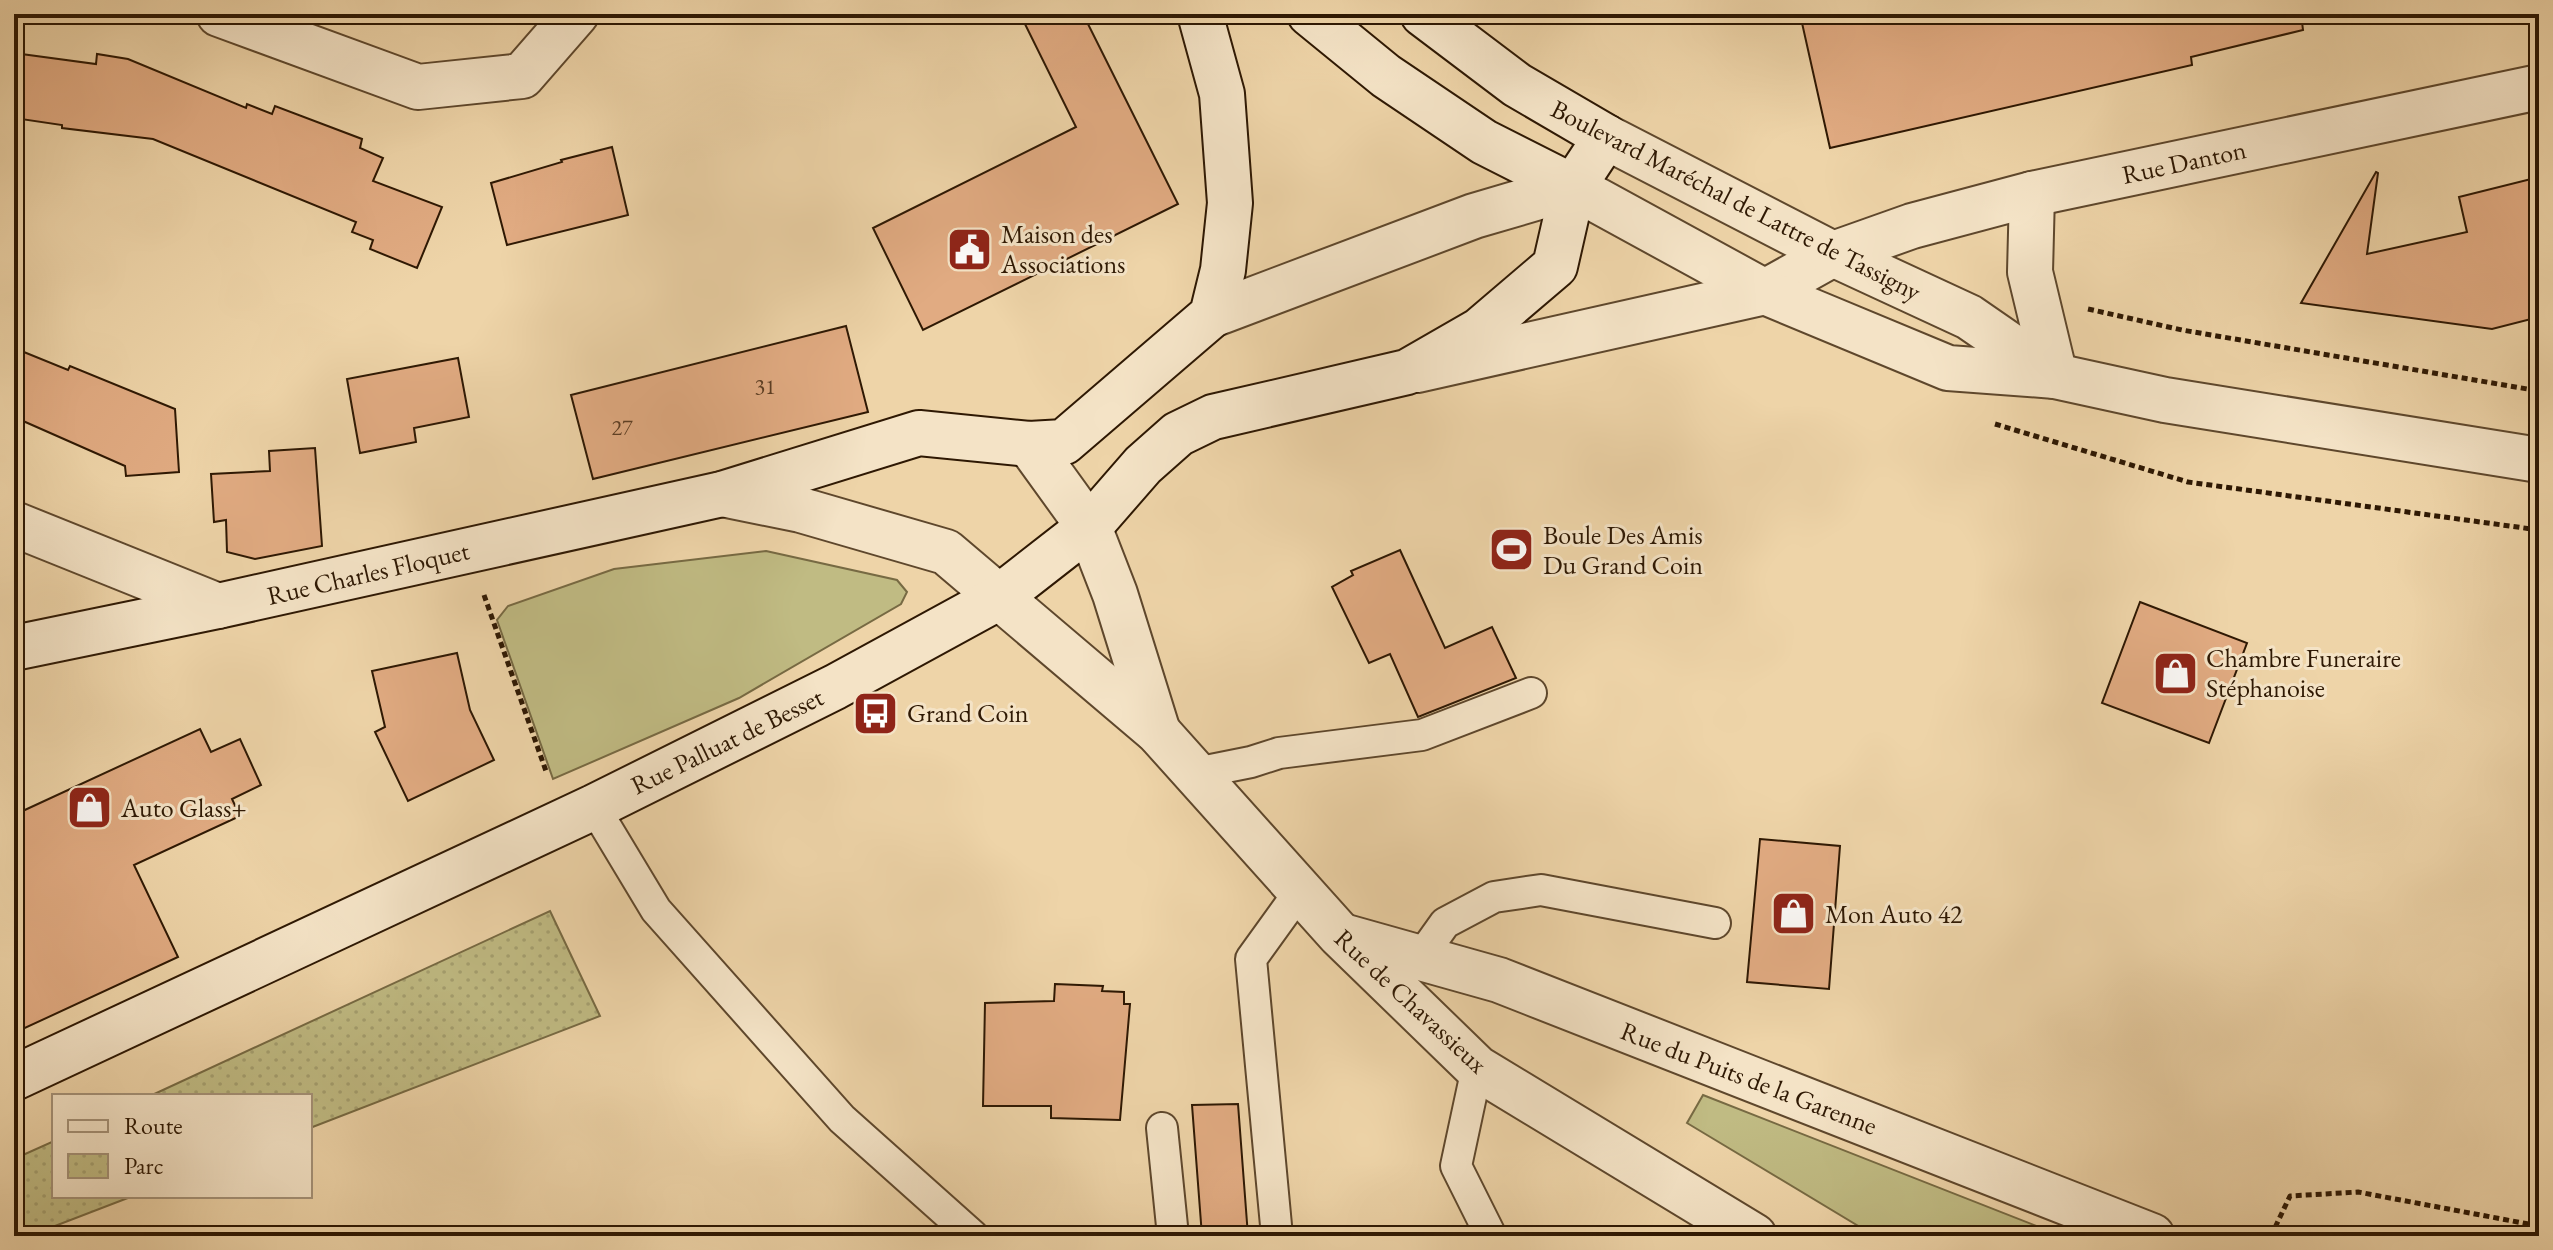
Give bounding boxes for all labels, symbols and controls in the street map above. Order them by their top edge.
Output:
street label: Boulevard Maréchal de Lattre de Tassigny [1545,92,1927,309]
street label: Rue Danton [2119,132,2249,192]
place label: Maison des Associations [1000,217,1126,281]
public building icon: Maison des Associations [946,225,994,273]
house number: 31 [754,372,776,401]
house number: 27 [611,413,633,442]
place label: Boule Des Amis Du Grand Coin [1543,518,1703,582]
sports icon: Boule Des Amis Du Grand Coin [1488,526,1536,574]
street label: Rue Charles Floquet [264,533,472,613]
place label: Chambre Funeraire Stéphanoise [2206,641,2401,705]
shop icon: Chambre Funeraire Stéphanoise [2151,649,2199,697]
street label: Rue Palluat de Besset [625,680,829,802]
bus stop icon: Grand Coin [852,689,900,737]
place label: Grand Coin [907,696,1029,730]
shop icon: Auto Glass+ [66,784,114,832]
place label: Auto Glass+ [120,791,247,825]
shop icon: Mon Auto 42 [1770,890,1818,938]
place label: Mon Auto 42 [1825,897,1963,931]
street label: Rue de Chavassieux [1327,921,1495,1081]
street label: Rue du Puits de la Garenne [1616,1013,1882,1143]
legend [52,1094,312,1198]
text: Route [124,1110,183,1141]
text: Parc [124,1150,163,1181]

